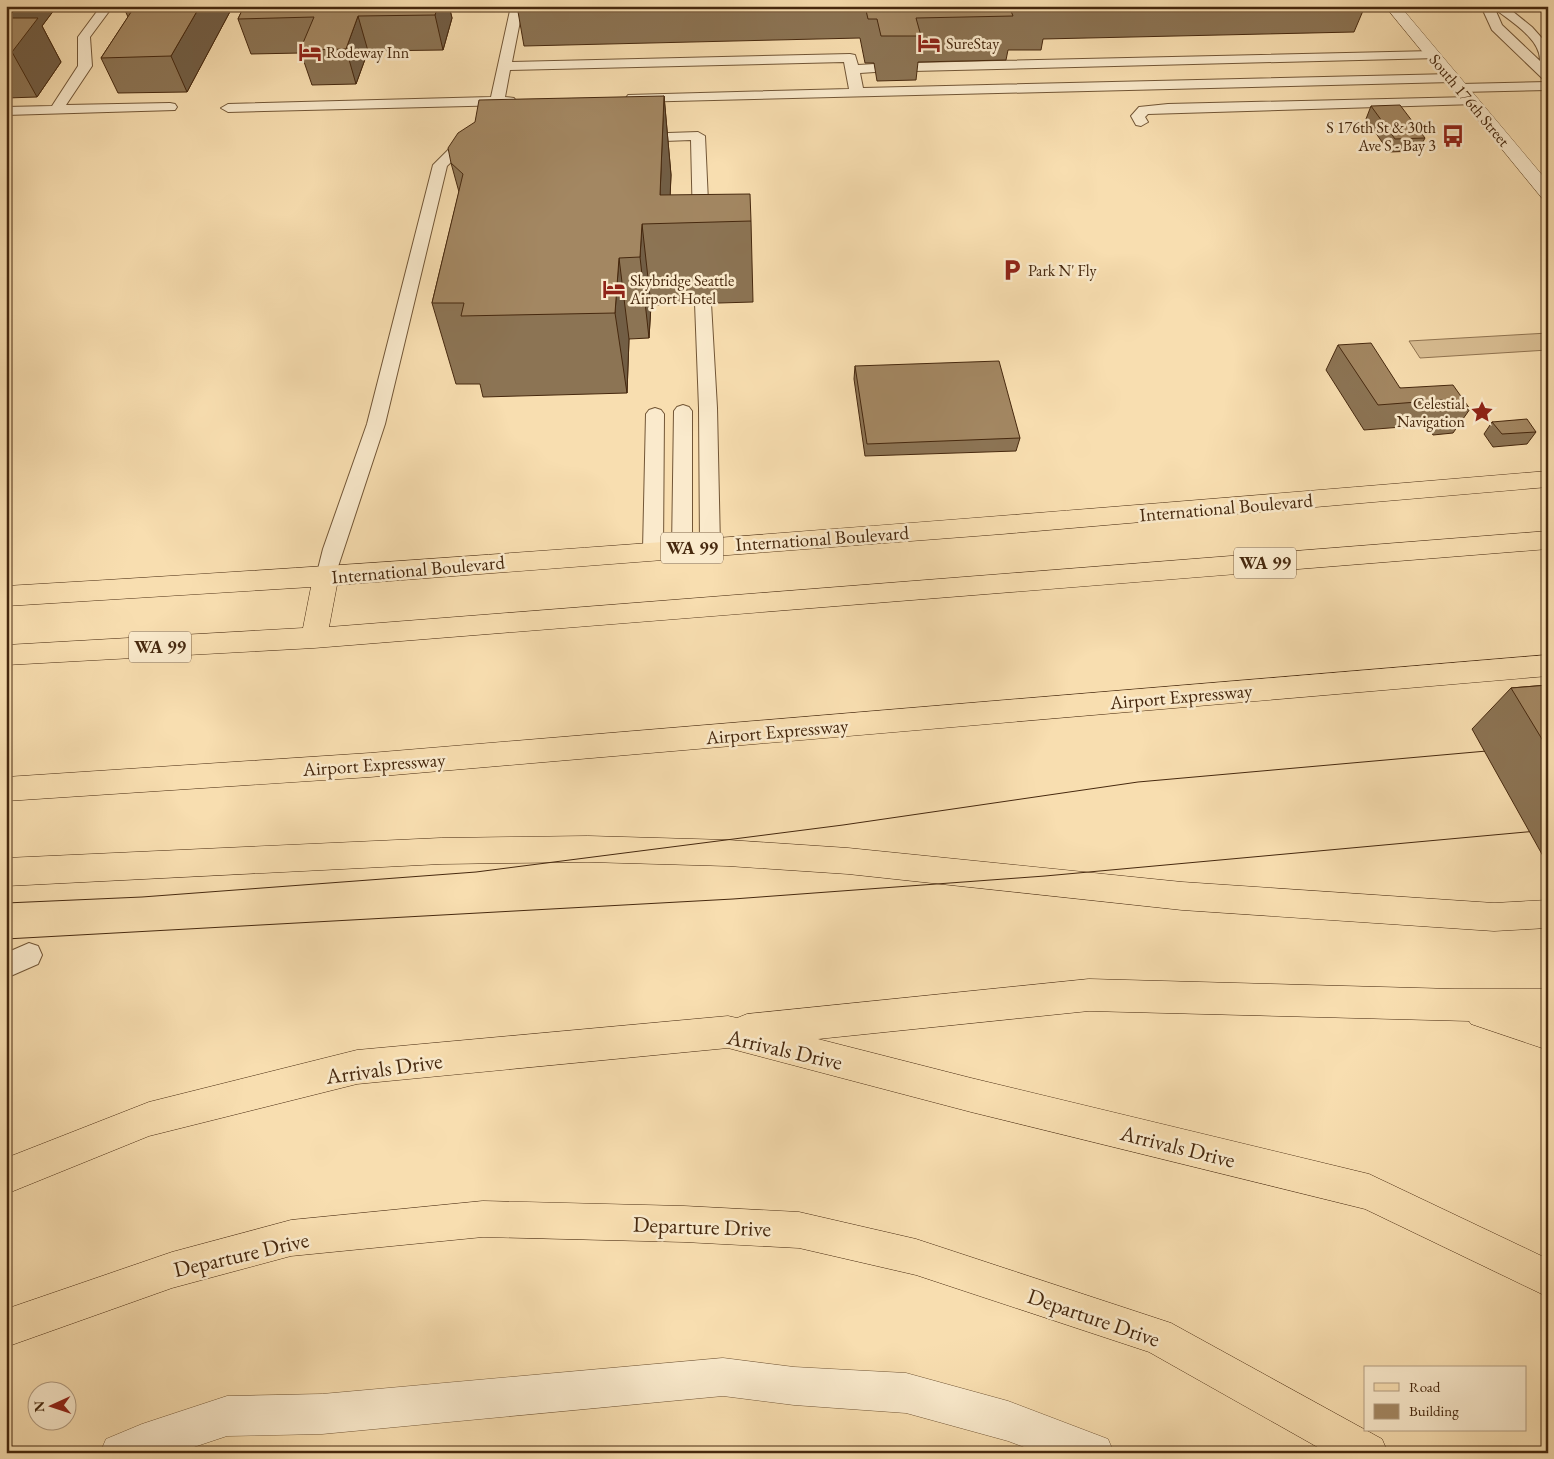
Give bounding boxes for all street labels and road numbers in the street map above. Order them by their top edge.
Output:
street label: South 176th Street [1425,50,1515,151]
street label: International Boulevard [1138,487,1314,528]
street label: International Boulevard [734,520,910,557]
road number: WA 99 [661,532,723,564]
road number: WA 99 [1234,548,1296,578]
street label: International Boulevard [330,549,506,590]
road number: WA 99 [129,632,191,662]
street label: Airport Expressway [1108,678,1254,715]
street label: Airport Expressway [704,713,850,750]
street label: Airport Expressway [301,747,447,782]
street label: Arrivals Drive [724,1022,846,1077]
street label: Arrivals Drive [323,1046,445,1091]
street label: Arrivals Drive [1117,1118,1239,1175]
street label: Departure Drive [632,1210,772,1243]
street label: Departure Drive [171,1225,312,1284]
street label: Departure Drive [1024,1281,1164,1354]

